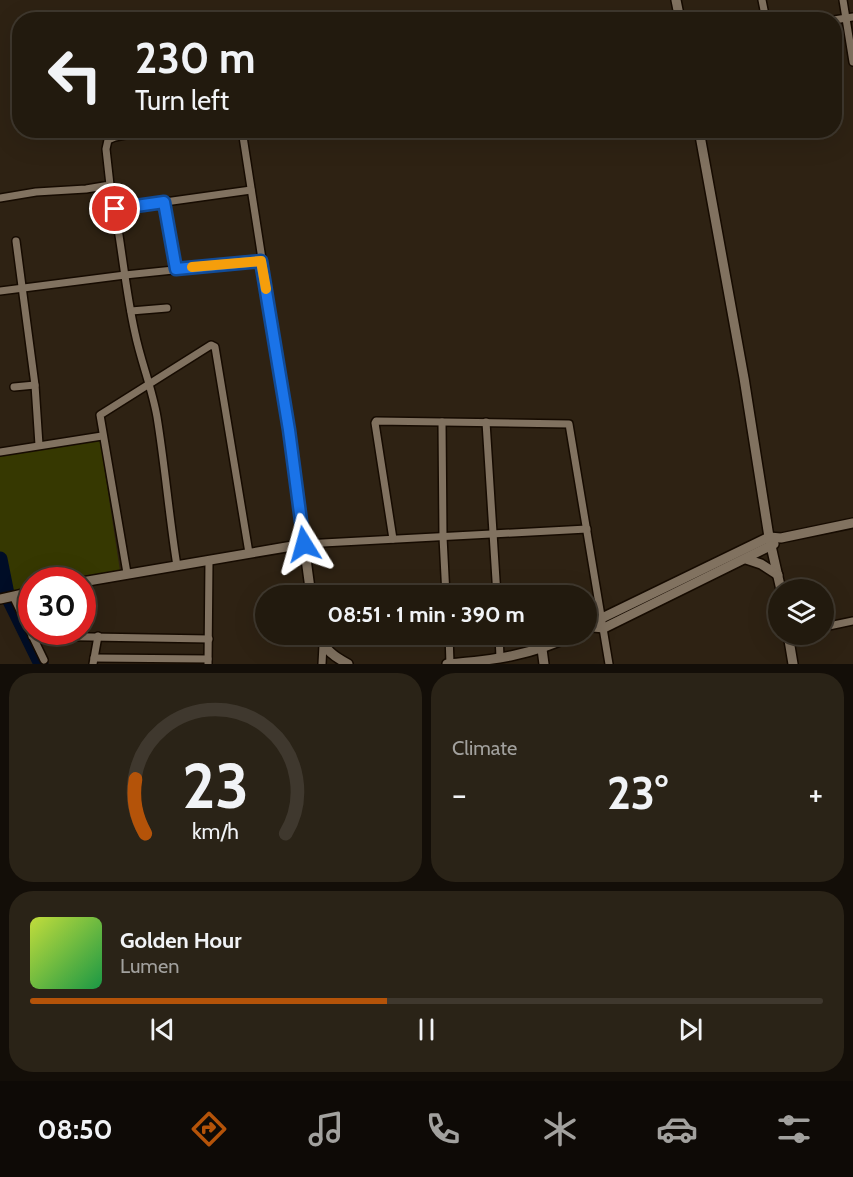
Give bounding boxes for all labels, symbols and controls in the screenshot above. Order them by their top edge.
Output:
text: 230 m [135,32,255,84]
icon: left [36,36,114,114]
text: Turn left [135,84,229,117]
pin [89,183,140,234]
icon: arrive [98,192,131,225]
position arrow [272,512,336,576]
speed limit sign: 30 [18,567,96,645]
map controls [768,579,834,645]
button: layers [768,579,834,645]
text: 08:51 · 1 min · 390 m [327,601,525,628]
text: Climate [452,736,517,760]
text: 23 [182,748,249,824]
text: 23° [607,766,668,820]
text: − [452,774,467,814]
text: + [808,774,823,814]
text: km/h [192,819,239,845]
text: Golden Hour [120,927,241,954]
text: Lumen [120,954,179,978]
icon: previous [146,1013,179,1046]
icon: pause [410,1013,443,1046]
icon: next [674,1013,707,1046]
icon: directions [188,1108,230,1150]
icon: music [305,1108,347,1150]
icon: phone [422,1108,464,1150]
icon: climate [539,1108,581,1150]
icon: car [656,1108,698,1150]
icon: filters [773,1108,815,1150]
text: 08:50 [38,1113,113,1146]

